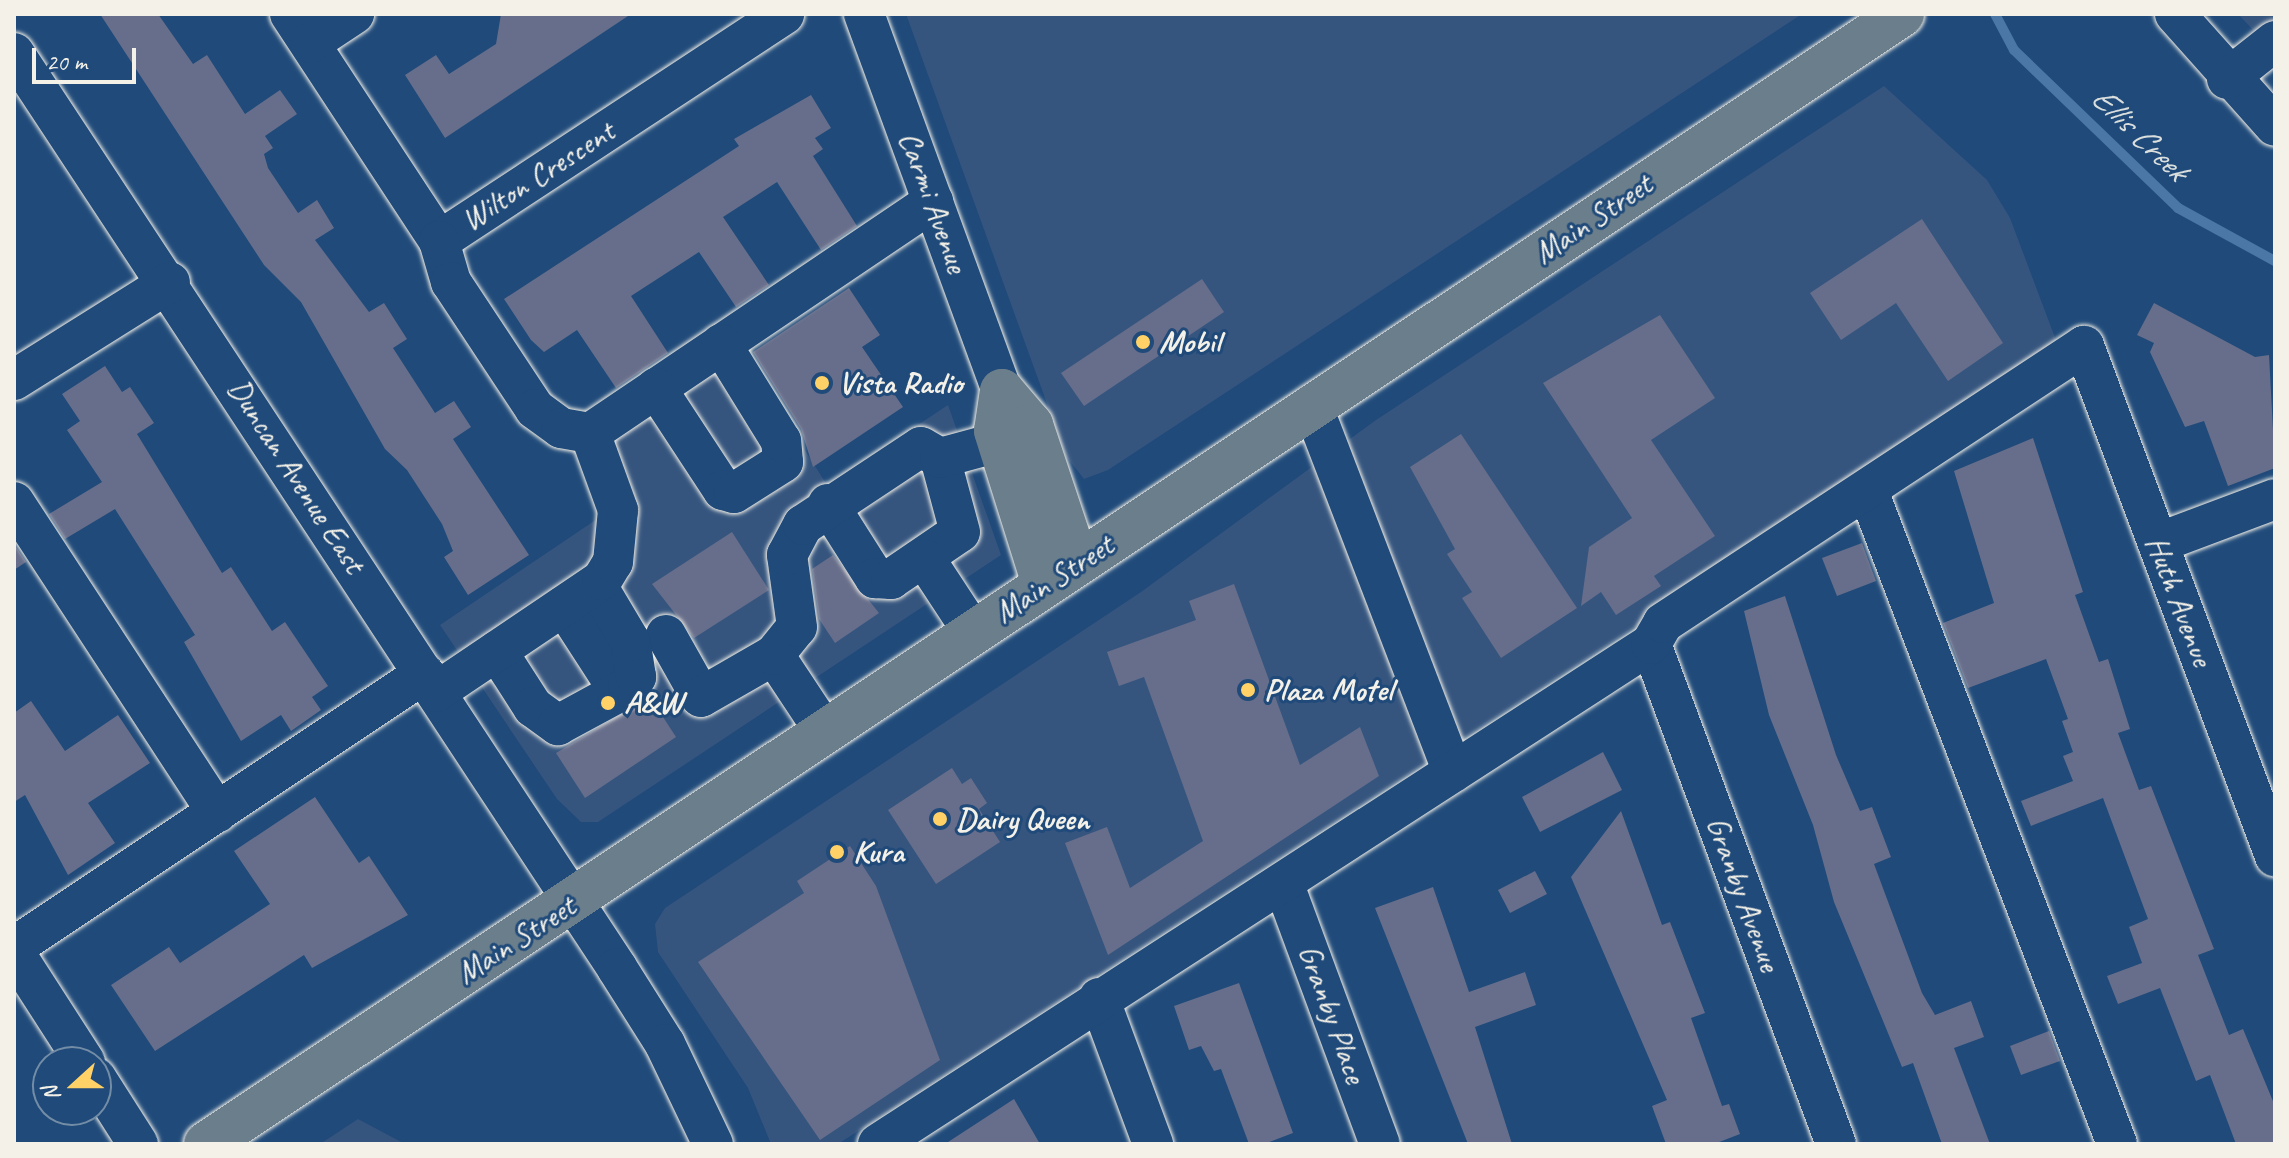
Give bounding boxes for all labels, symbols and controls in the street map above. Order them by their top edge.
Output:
scale bar [36,32,140,82]
text: 20 m [46,47,87,77]
water label: Ellis Creek [2083,77,2197,189]
street label: Wilton Crescent [454,112,622,240]
street label: Carmi Avenue [890,126,976,278]
street label: Main Street [1526,165,1660,273]
place label: Mobil [1159,323,1220,361]
marker: Mobil [1134,333,1152,351]
place label: Vista Radio [838,364,965,402]
street label: Duncan Avenue East [219,371,373,581]
marker: Vista Radio [813,374,831,392]
street label: Main Street [987,526,1121,632]
street label: Huth Avenue [2137,531,2221,671]
place label: Plaza Motel [1264,671,1392,709]
marker: Plaza Motel [1239,681,1257,699]
place label: A&W [624,684,681,722]
marker: A&W [599,694,617,712]
place label: Dairy Queen [956,800,1089,838]
marker: Dairy Queen [931,810,949,828]
street label: Granby Avenue [1697,812,1789,976]
place label: Kura [853,833,904,871]
marker: Kura [828,843,846,861]
street label: Main Street [449,887,583,993]
street label: Granby Place [1289,940,1375,1088]
north arrow [32,1046,112,1126]
text: N [36,1083,67,1105]

